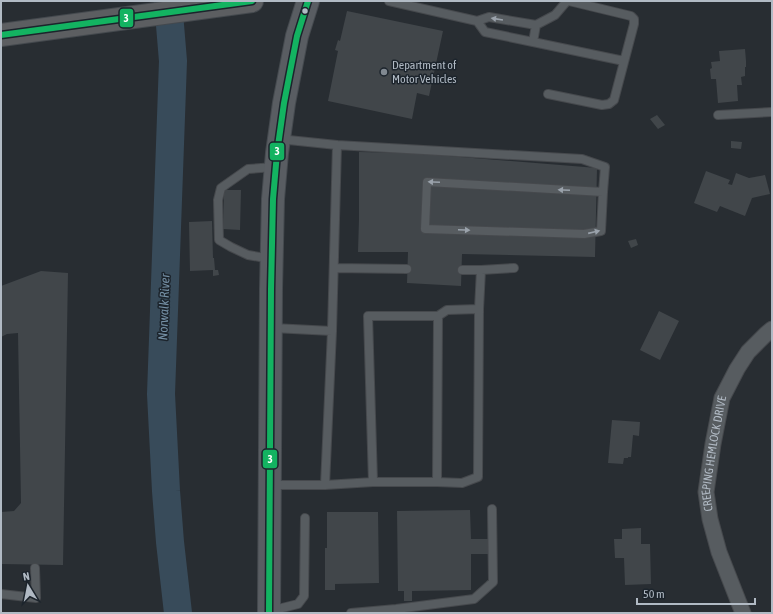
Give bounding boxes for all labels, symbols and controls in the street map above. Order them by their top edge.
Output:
unlabelled marker [300,6,310,16]
line badge: 3 [119,8,134,28]
text: 3 [123,12,129,24]
one-way arrow [491,16,504,22]
place label: Department of Motor Vehicles [392,58,457,86]
marker: Department of Motor Vehicles [379,67,389,77]
line badge: 3 [269,142,285,161]
text: 3 [274,145,280,157]
one-way arrow [428,179,440,186]
one-way arrow [558,186,570,193]
one-way arrow [458,227,471,233]
one-way arrow [588,228,600,234]
water label: Norwalk River [155,272,173,341]
street label: CREEPING HEMLOCK DRIVE [699,395,729,512]
line badge: 3 [262,449,278,469]
text: 3 [267,453,273,465]
north arrow [8,566,48,606]
text: N [22,570,31,583]
scale bar [637,580,755,606]
text: 50 m [643,587,665,601]

